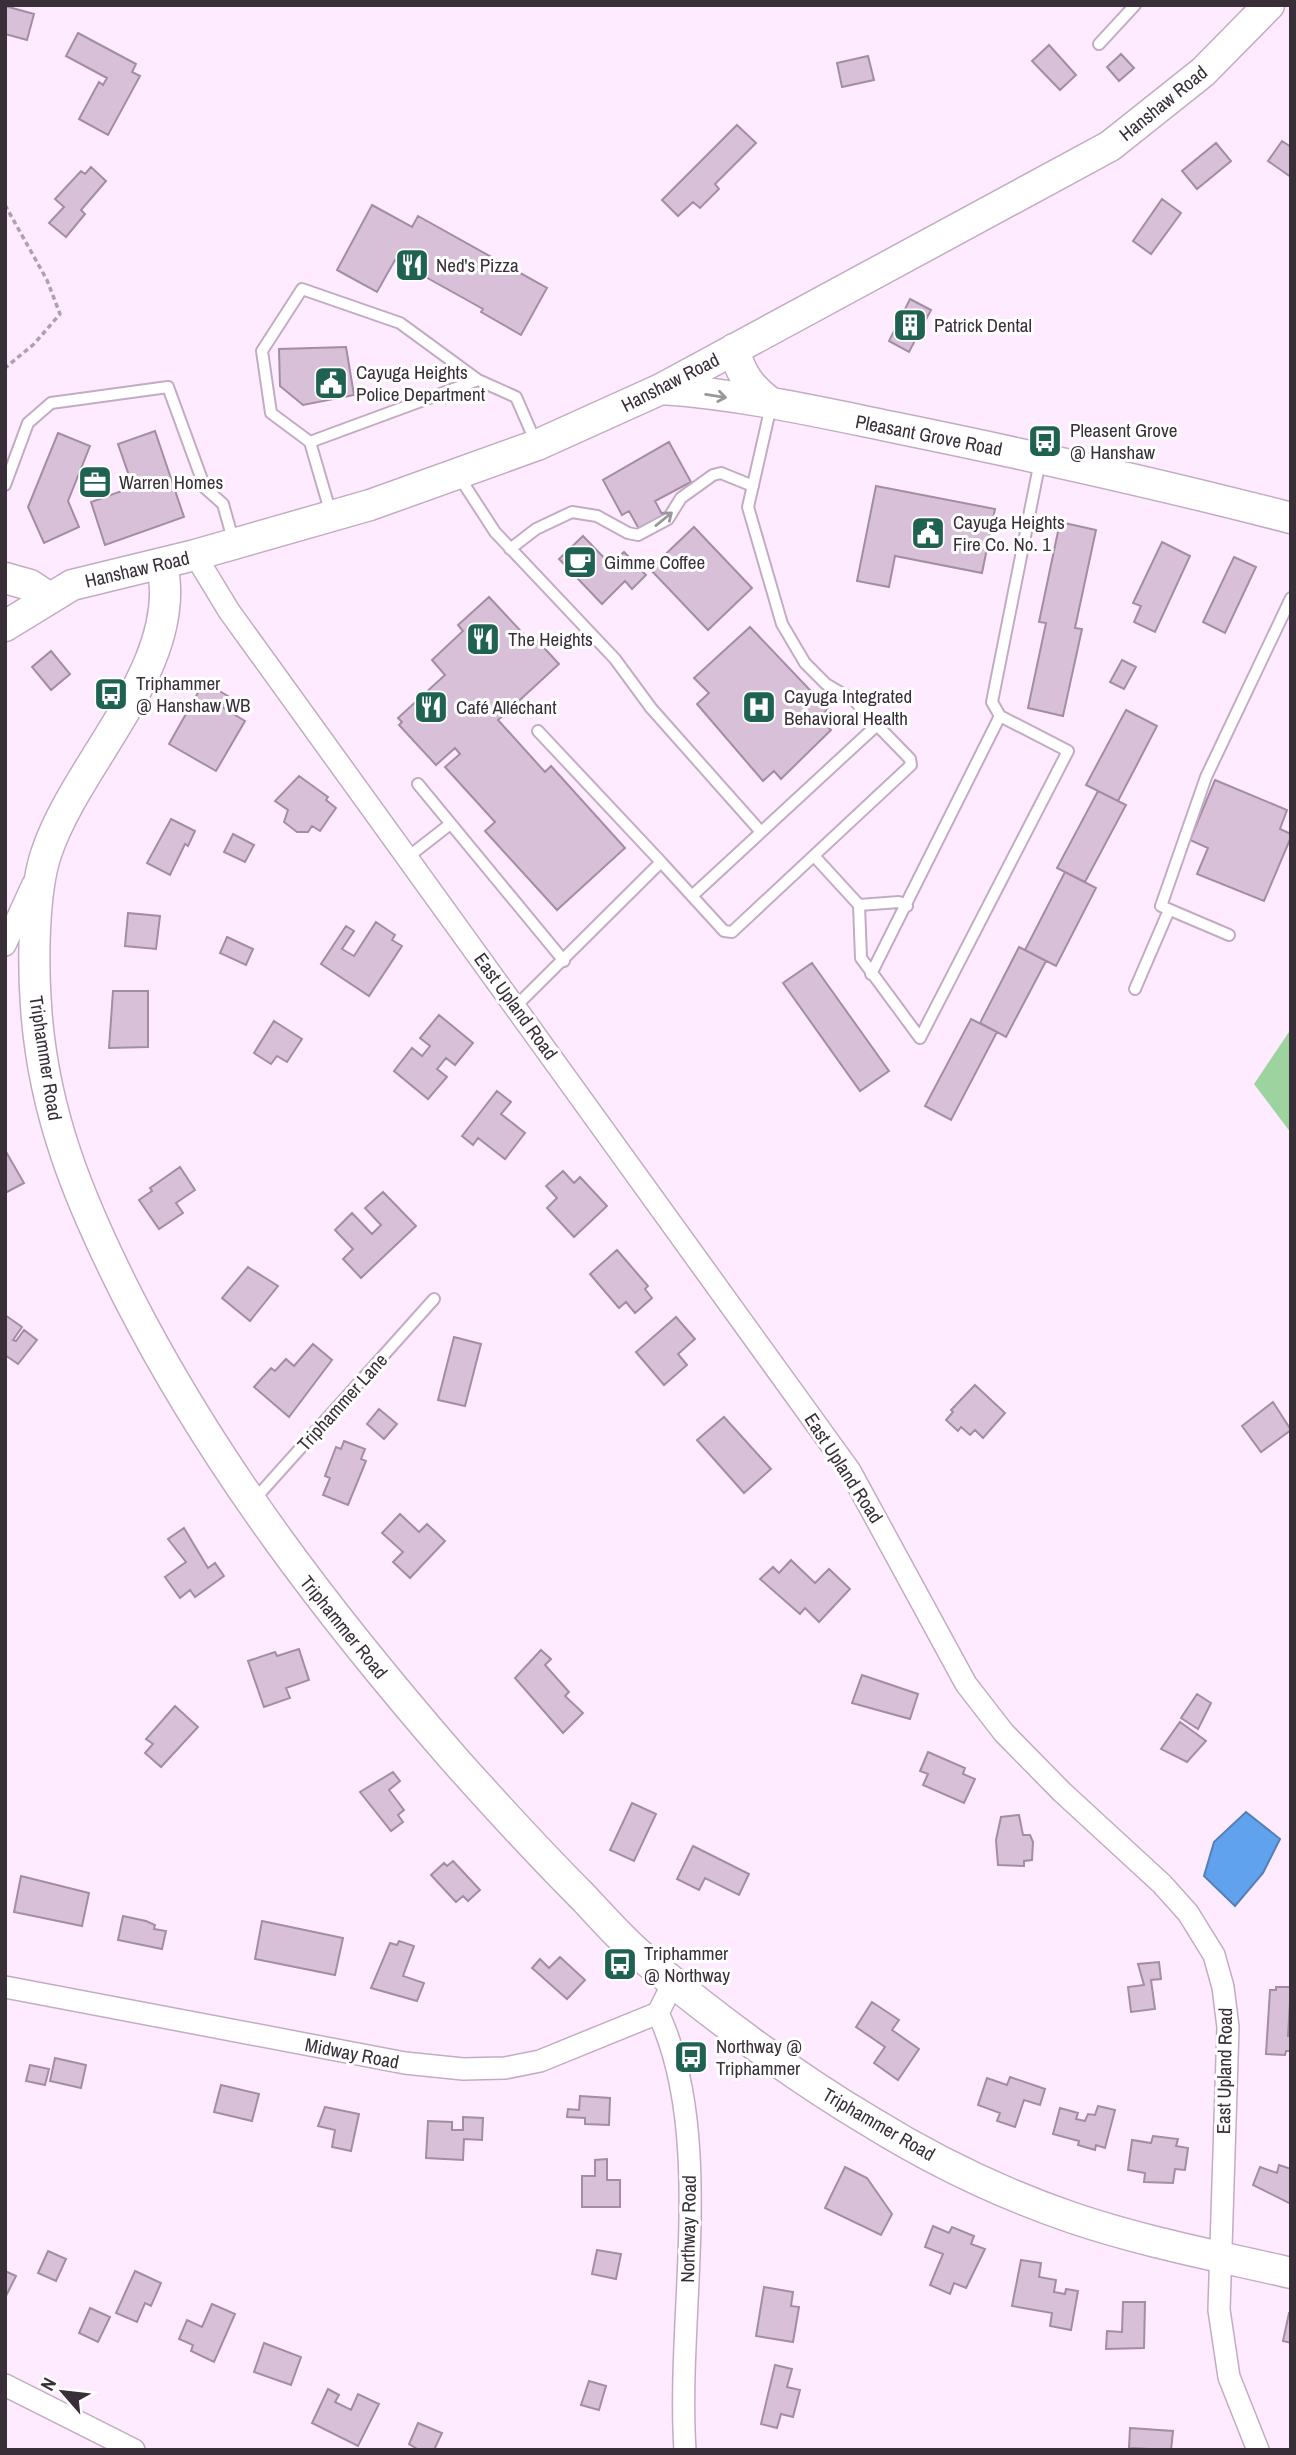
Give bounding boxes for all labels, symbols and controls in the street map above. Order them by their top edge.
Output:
street label: Hanshaw Road [1113,59,1213,147]
restaurant icon: Ned's Pizza [393,246,431,284]
place label: Ned's Pizza [436,252,519,278]
building icon: Patrick Dental [891,306,929,344]
place label: Patrick Dental [934,312,1032,338]
street label: Hanshaw Road [617,346,723,418]
place label: Cayuga Heights Police Department [356,359,486,407]
public building icon: Cayuga Heights Police Department [312,364,350,402]
one-way arrow [704,389,727,402]
street label: Pleasant Grove Road [853,408,1005,462]
place label: Pleasent Grove @ Hanshaw [1070,417,1177,465]
bus stop icon: Pleasent Grove @ Hanshaw [1026,422,1064,460]
office icon: Warren Homes [76,463,114,501]
place label: Warren Homes [119,469,223,495]
place label: Cayuga Heights Fire Co. No. 1 [953,509,1065,557]
one-way arrow [654,512,672,527]
public building icon: Cayuga Heights Fire Co. No. 1 [909,514,947,552]
cafe icon: Gimme Coffee [561,543,599,581]
street label: Hanshaw Road [82,544,192,594]
place label: Gimme Coffee [604,549,705,575]
restaurant icon: The Heights [464,620,502,658]
place label: The Heights [508,626,593,652]
place label: Triphammer @ Hanshaw WB [136,670,251,718]
bus stop icon: Triphammer @ Hanshaw WB [92,675,130,713]
place label: Cayuga Integrated Behavioral Health [784,683,912,731]
restaurant icon: Café Alléchant [412,688,450,726]
hospital icon: Cayuga Integrated Behavioral Health [740,688,778,726]
place label: Café Alléchant [456,694,557,720]
street label: East Upland Road [468,947,564,1065]
street label: Triphammer Road [23,994,69,1122]
street label: Triphammer Lane [291,1347,393,1457]
street label: East Upland Road [799,1408,889,1528]
street label: Triphammer Road [294,1570,394,1684]
place label: Triphammer @ Northway [644,1940,730,1988]
bus stop icon: Triphammer @ Northway [601,1945,639,1983]
street label: East Upland Road [1210,2008,1238,2134]
street label: Midway Road [303,2031,401,2075]
place label: Northway @ Triphammer [716,2033,802,2081]
bus stop icon: Northway @ Triphammer [672,2038,710,2076]
street label: Triphammer Road [818,2081,940,2167]
street label: Northway Road [674,2175,702,2283]
north arrow [28,2357,98,2427]
text: N [34,2373,62,2395]

